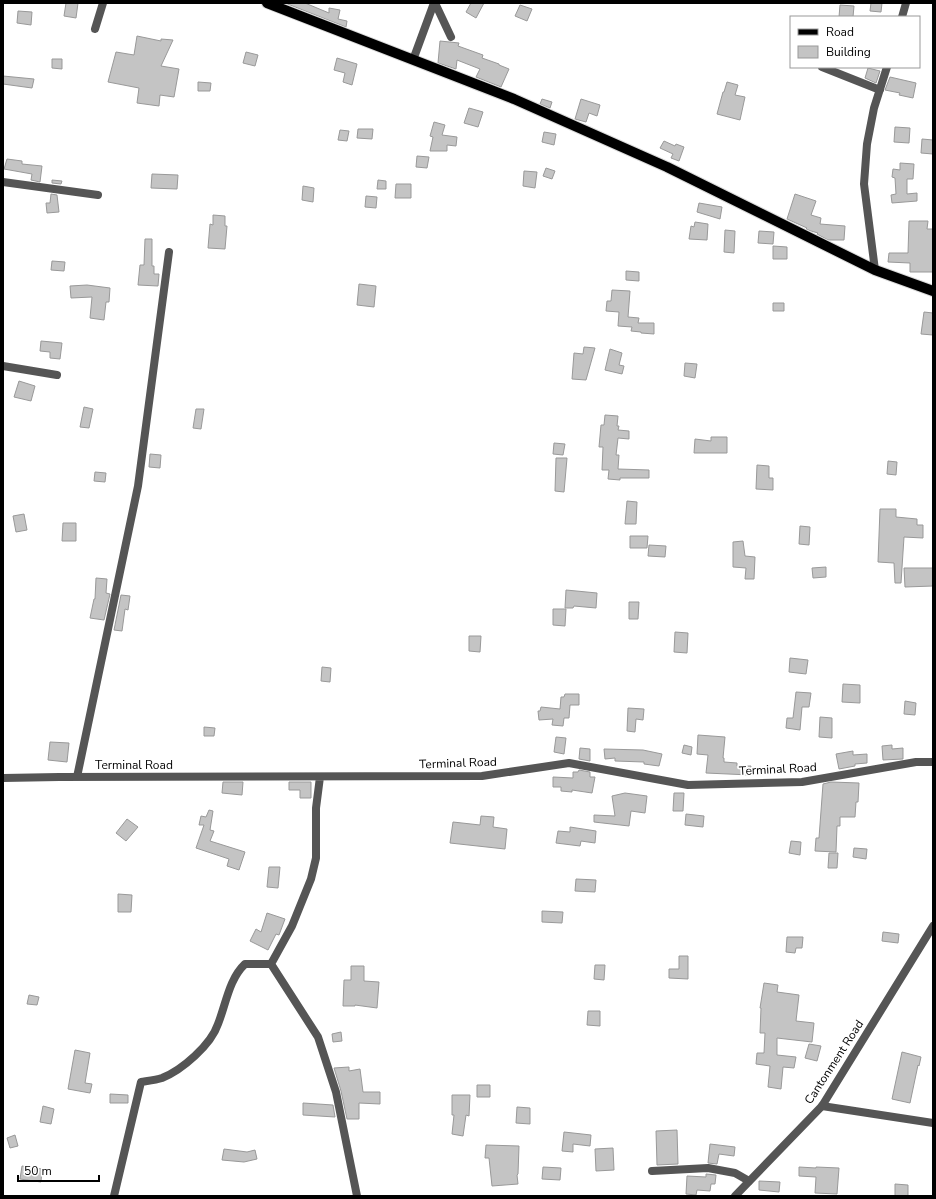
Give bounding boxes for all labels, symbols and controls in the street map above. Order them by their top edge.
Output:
legend [790,16,920,68]
text: Road [826,24,854,40]
text: Building [826,44,871,60]
street label: Terminal Road [419,754,497,772]
street label: Terminal Road [95,757,173,773]
street label: Terminal Road [739,759,817,779]
street label: Cantonment Road [801,1017,867,1107]
scale bar [18,1157,99,1183]
text: 50 m [24,1163,52,1179]

